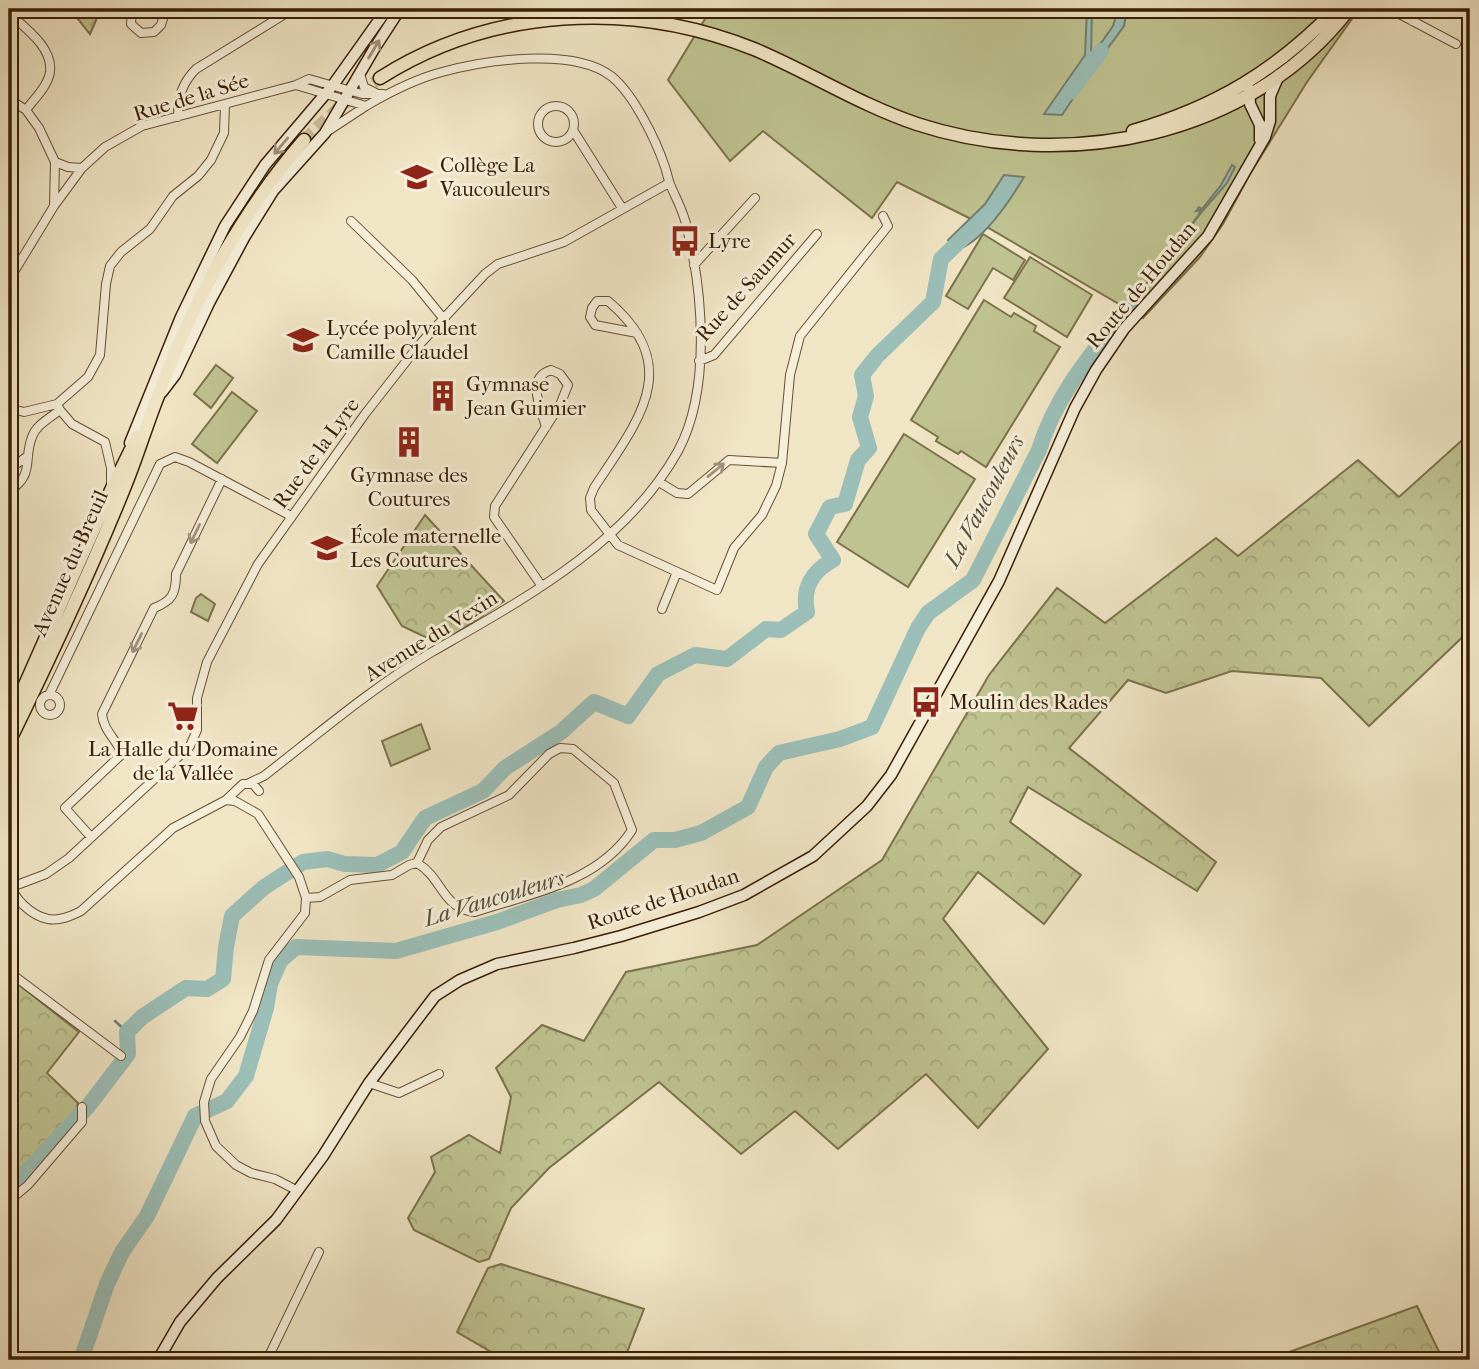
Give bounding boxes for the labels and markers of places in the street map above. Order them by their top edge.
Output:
place label: Collège La Vaucouleurs [439,153,550,201]
school or university icon: Collège La Vaucouleurs [400,160,434,194]
bus stop icon: Lyre [668,224,702,258]
place label: Lyre [708,229,751,253]
place label: Lycée polyvalent Camille Claudel [326,316,478,364]
school or university icon: Lycée polyvalent Camille Claudel [286,323,320,357]
place label: Gymnase Jean Guimier [464,372,586,420]
building icon: Gymnase Jean Guimier [426,379,460,413]
building icon: Gymnase des Coutures [392,425,426,459]
place label: Gymnase des Coutures [350,463,468,511]
place label: École maternelle Les Coutures [350,524,501,572]
school or university icon: École maternelle Les Coutures [310,531,344,565]
bus stop icon: Moulin des Rades [909,685,943,719]
place label: Moulin des Rades [949,690,1108,714]
supermarket icon: La Halle du Domaine de la Vallée [166,699,200,733]
place label: La Halle du Domaine de la Vallée [88,737,278,785]

